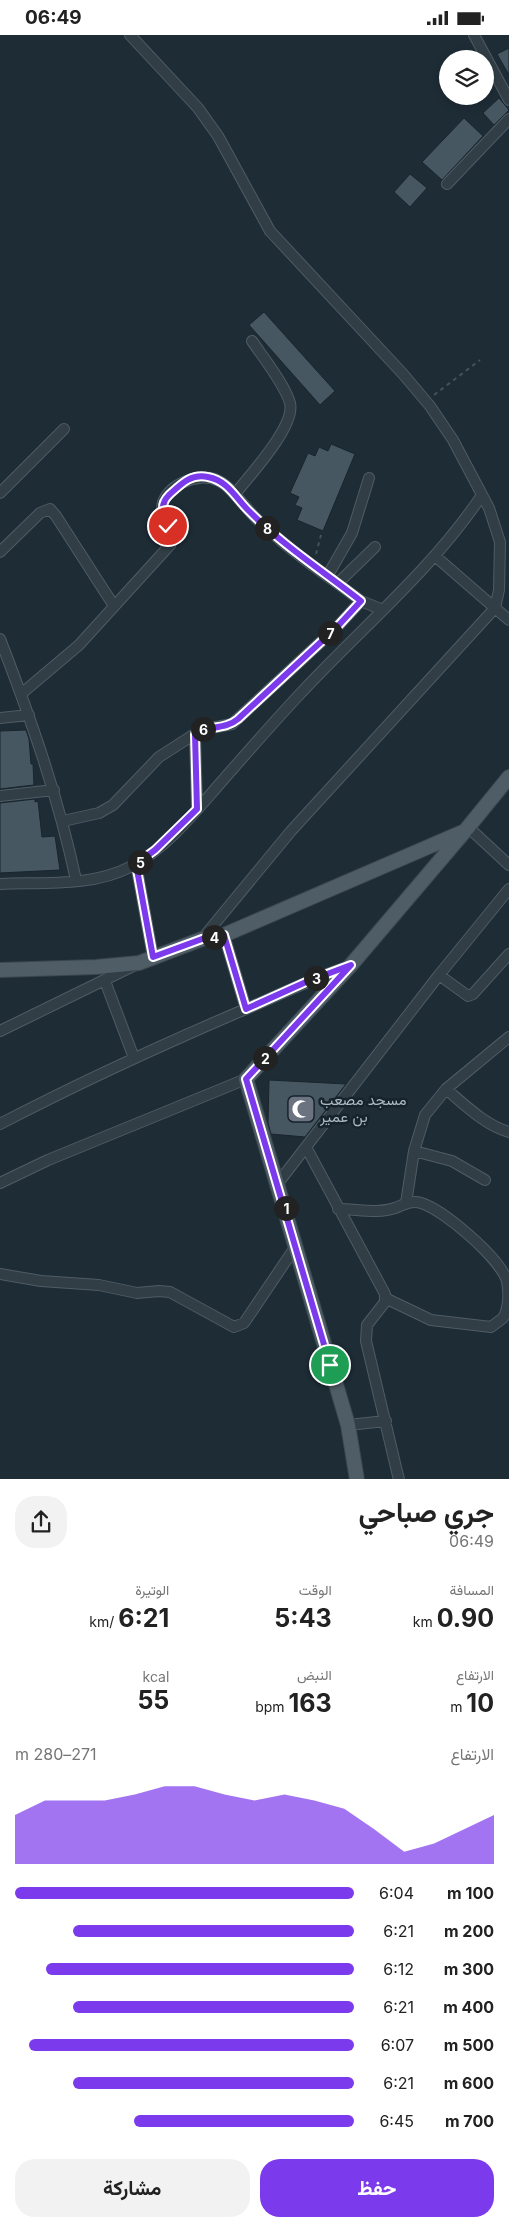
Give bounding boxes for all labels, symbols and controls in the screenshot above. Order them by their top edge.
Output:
text: 06:49 [25,6,82,29]
map controls [439,50,494,105]
button: layers [439,50,494,105]
pin [147,505,189,547]
icon: check [154,512,182,540]
pin: 8 [254,515,280,541]
text: 8 [263,520,272,537]
pin: 7 [318,621,342,645]
text: 7 [326,625,335,642]
pin: 6 [190,717,216,741]
text: 6 [199,721,208,738]
pin: 5 [128,849,152,875]
text: 5 [136,854,145,871]
pin: 4 [202,925,226,949]
text: 4 [210,929,219,946]
pin: 3 [304,965,328,991]
text: 3 [312,970,321,987]
pin: 2 [252,1045,278,1071]
text: 2 [261,1050,270,1067]
place label: مسجد مصعب بن عمير [319,1090,407,1127]
mosque icon: مسجد مصعب بن عمير [286,1094,316,1124]
pin: 1 [274,1195,298,1221]
text: 1 [283,1200,290,1217]
pin [309,1344,351,1386]
icon: arrive [316,1351,344,1379]
text: جري صباحي [358,1495,494,1529]
button: share [15,1496,67,1548]
text: 06:49 [449,1531,494,1551]
text: الوتيرة [135,1581,169,1598]
text: الوقت [299,1581,332,1598]
text: المسافة [450,1581,494,1598]
text: 6:21 [118,1603,169,1633]
text: 5:43 [274,1603,332,1633]
text: 0.90 [437,1603,494,1633]
text: /km [89,1613,118,1630]
text: km [413,1613,437,1630]
text: النبض [297,1666,332,1683]
text: الارتفاع [456,1666,494,1683]
text: kcal [143,1668,169,1685]
text: 55 [137,1685,169,1715]
text: 163 [289,1688,332,1718]
text: 10 [466,1688,494,1718]
text: bpm [255,1698,289,1715]
text: m [450,1698,466,1715]
text: 271–280 m [15,1744,97,1764]
text: الارتفاع [451,1744,494,1764]
text: 6:04 [379,1883,414,1903]
text: 100 m [447,1883,494,1903]
text: 6:21 [383,1921,414,1941]
text: 200 m [444,1921,494,1941]
text: 6:12 [383,1959,414,1979]
text: 300 m [444,1959,494,1979]
text: 6:21 [383,1997,414,2017]
text: 400 m [443,1997,494,2017]
text: 6:07 [381,2035,414,2055]
text: 500 m [444,2035,494,2055]
text: 6:21 [383,2073,414,2093]
text: 600 m [444,2073,494,2093]
text: 6:45 [379,2111,414,2131]
text: 700 m [445,2111,494,2131]
button: مشاركة [15,2159,250,2217]
button: حفظ [260,2159,494,2217]

